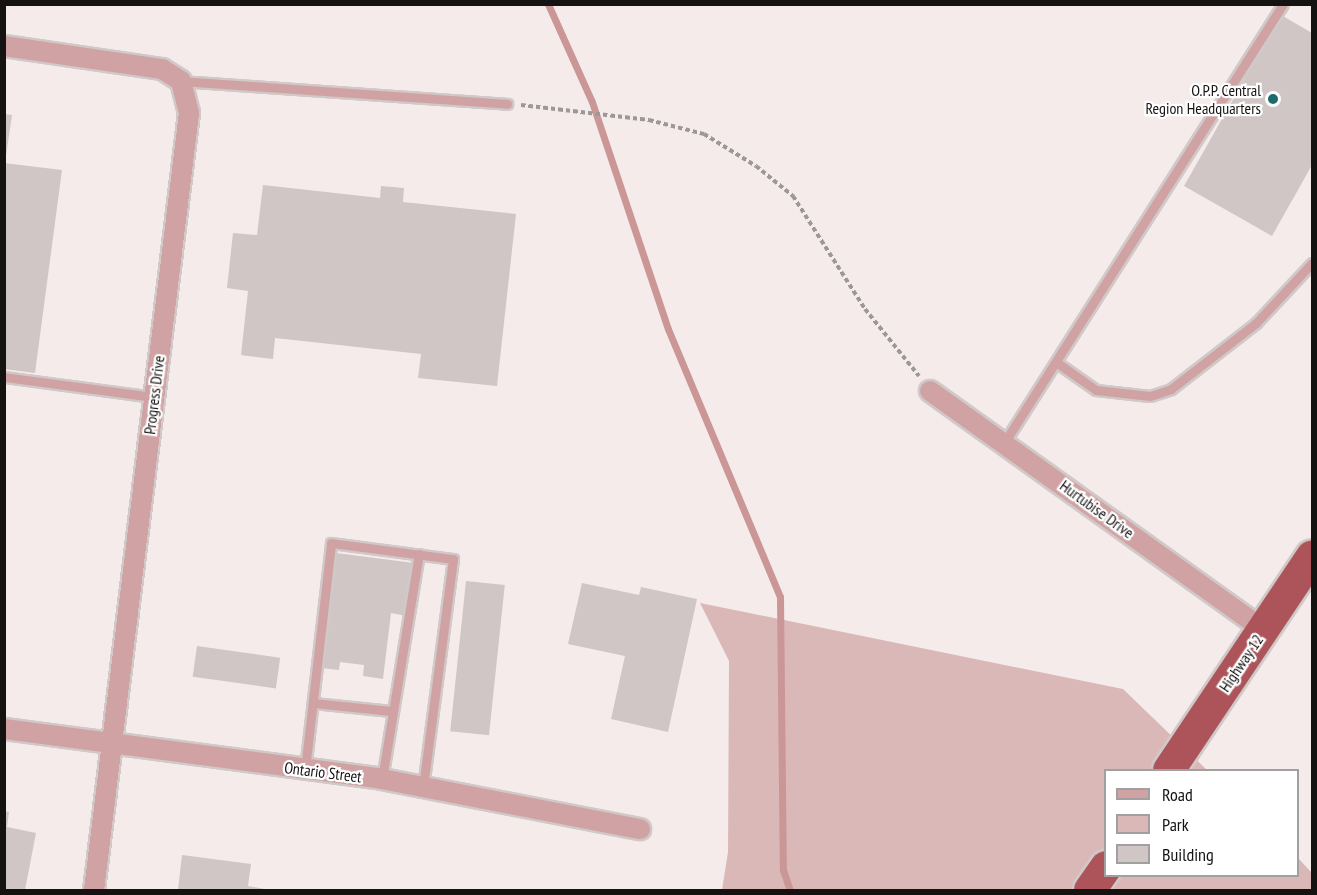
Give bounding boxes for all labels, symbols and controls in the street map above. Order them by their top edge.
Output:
place label: O.P.P. Central Region Headquarters [1146,80,1261,118]
marker: O.P.P. Central Region Headquarters [1266,92,1280,106]
street label: Progress Drive [140,354,168,436]
street label: Hurtubise Drive [1056,476,1138,542]
street label: Highway 12 [1215,630,1267,696]
street label: Ontario Street [283,758,363,786]
legend [1104,769,1299,877]
text: Road [1162,783,1193,806]
text: Park [1162,813,1189,836]
text: Building [1162,843,1214,866]

